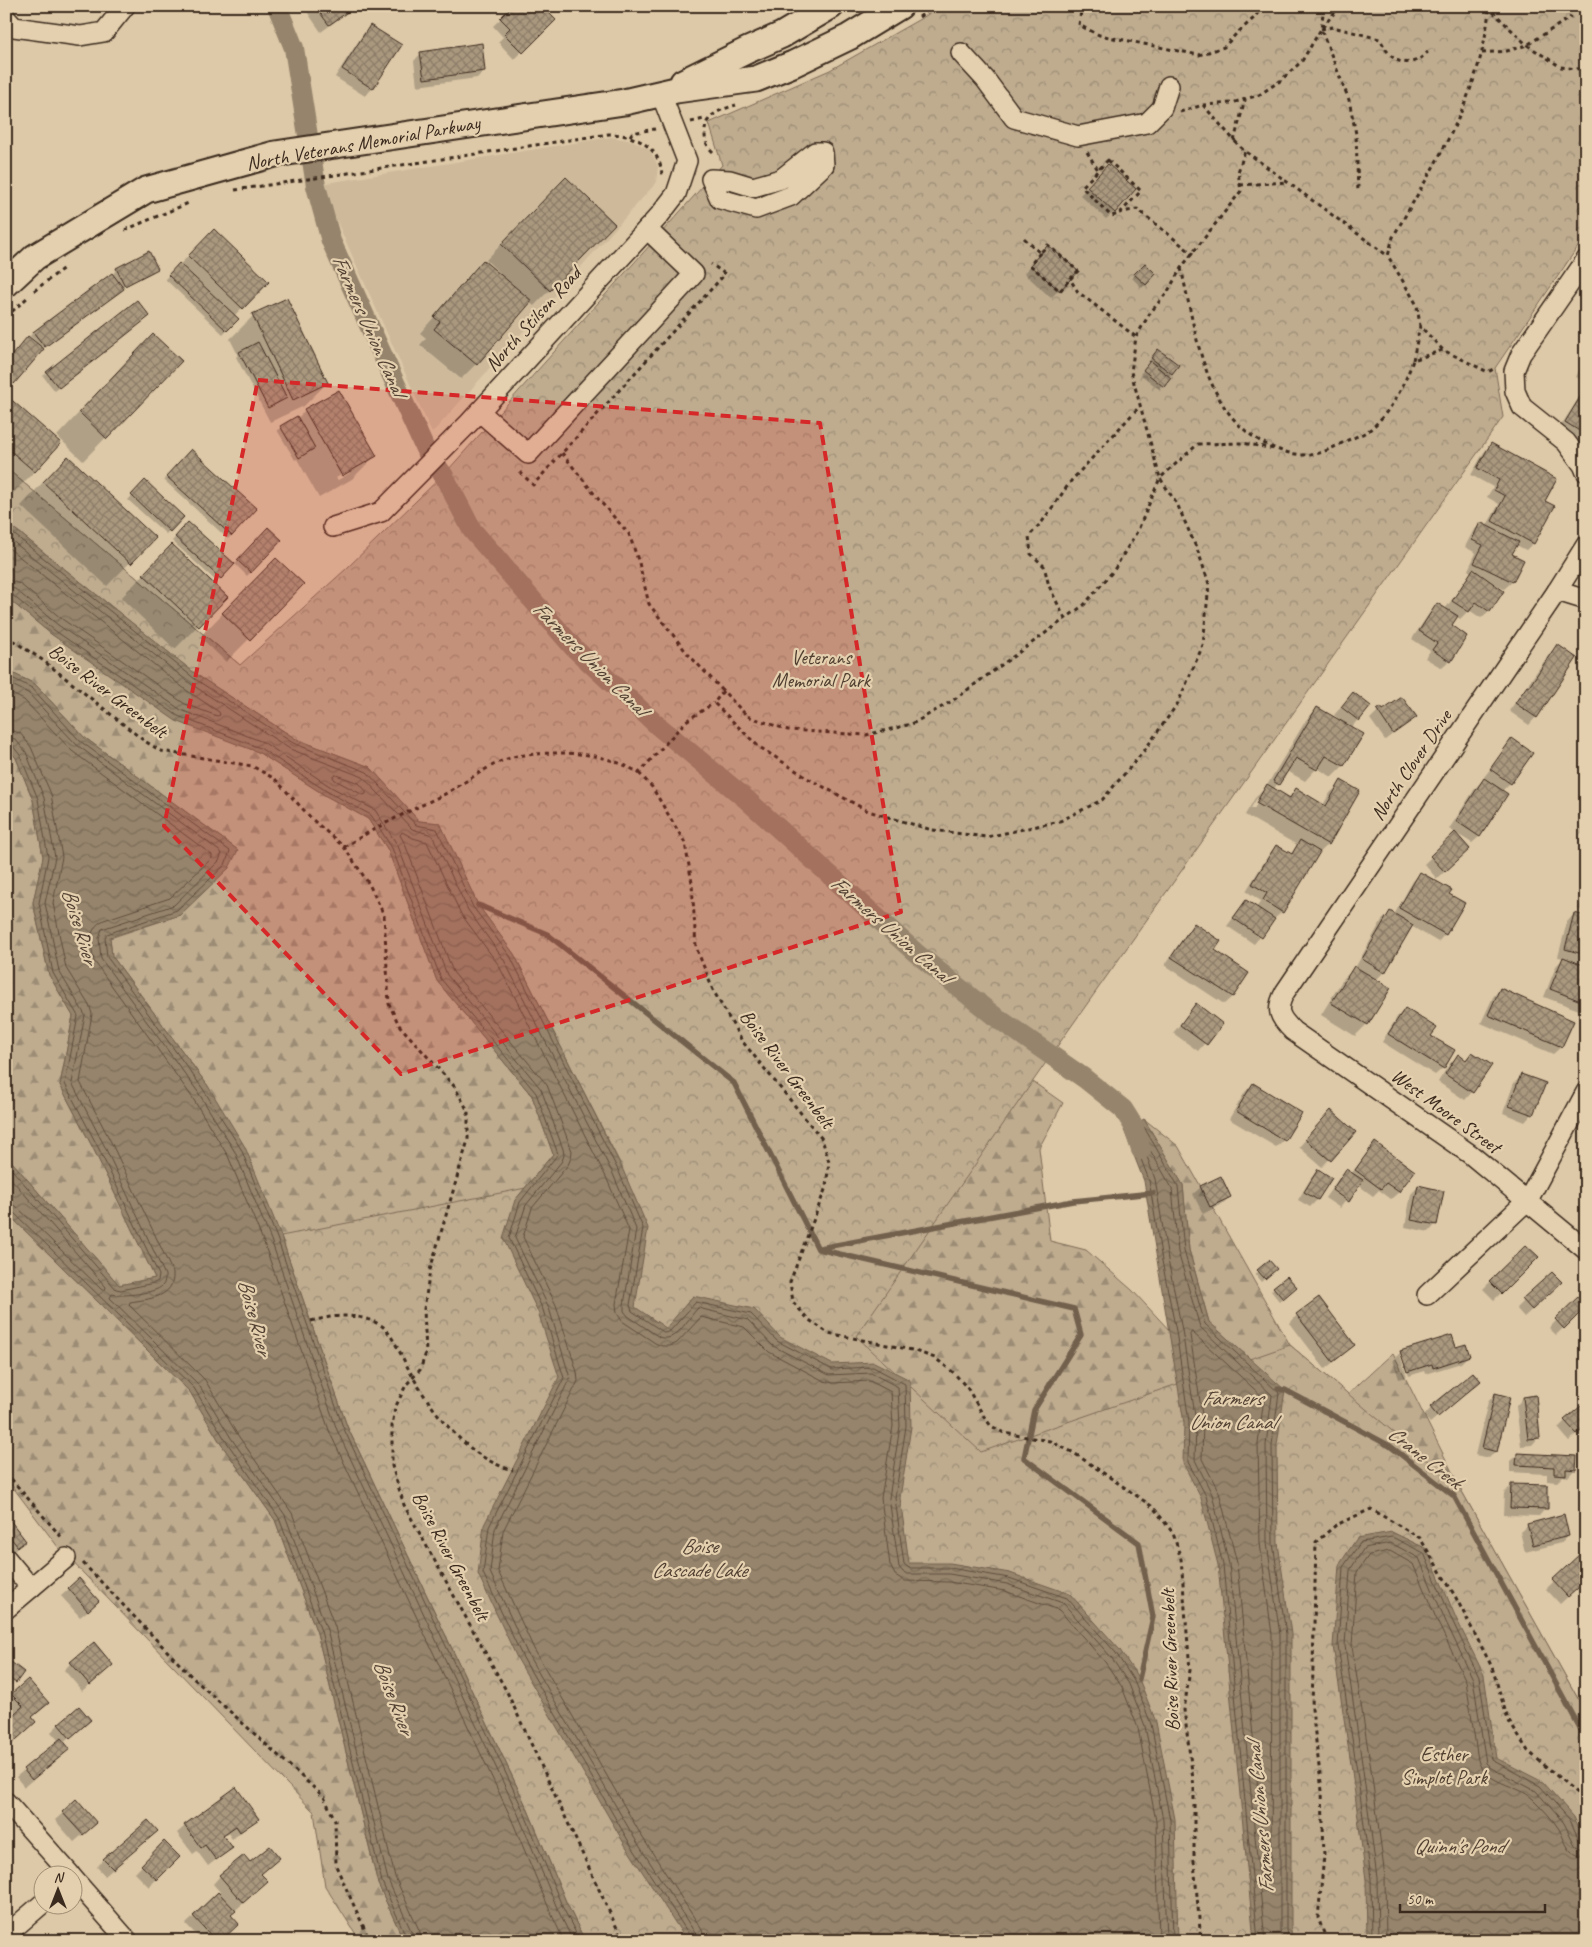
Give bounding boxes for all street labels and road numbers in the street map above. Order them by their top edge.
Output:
street label: North Veterans Memorial Parkway [244,110,483,176]
street label: North Stilson Road [479,259,589,377]
street label: Boise River Greenbelt [44,638,174,745]
street label: North Clover Drive [1365,704,1458,825]
street label: Boise River Greenbelt [734,1005,841,1135]
street label: West Moore Street [1386,1063,1508,1161]
street label: Boise River Greenbelt [406,1487,497,1627]
street label: Boise River Greenbelt [1155,1586,1185,1732]

